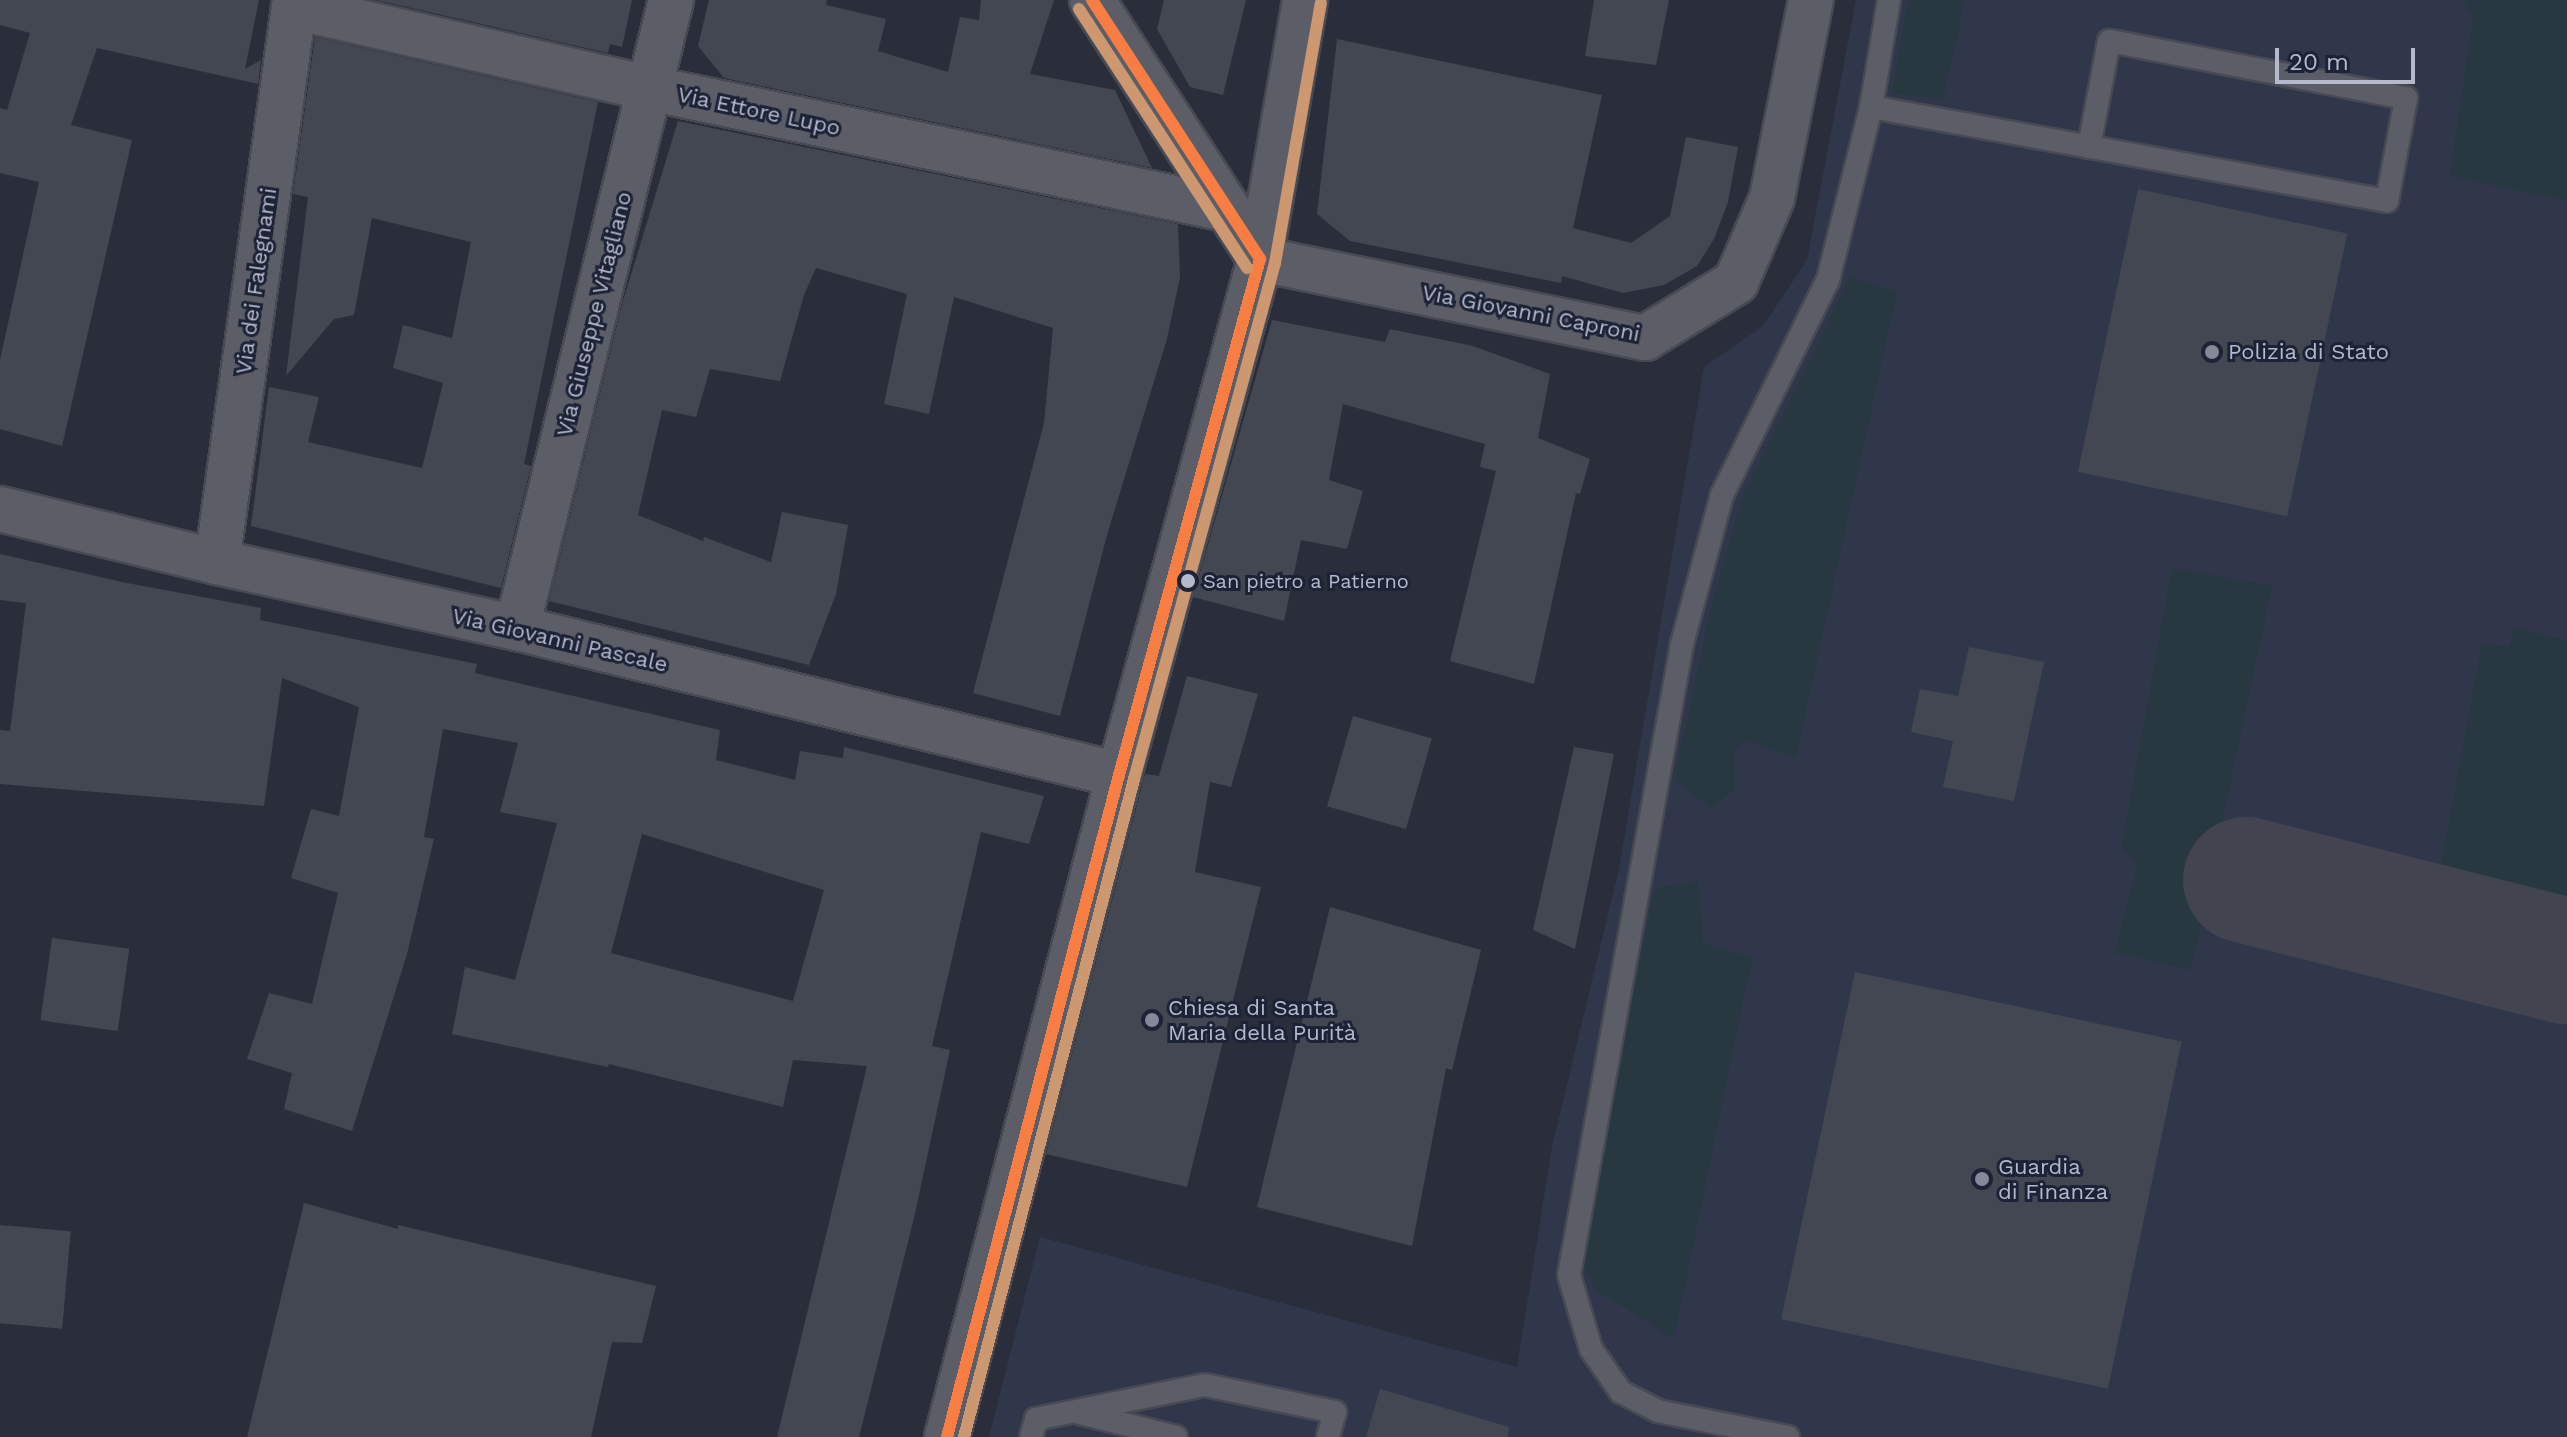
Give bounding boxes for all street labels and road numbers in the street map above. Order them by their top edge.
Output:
street label: Via Ettore Lupo [675,81,843,141]
street label: Via dei Falegnami [230,186,282,376]
street label: Via Giuseppe Vitagliano [551,188,637,440]
street label: Via Giovanni Caproni [1420,279,1642,347]
street label: Via Giovanni Pascale [449,602,671,678]

